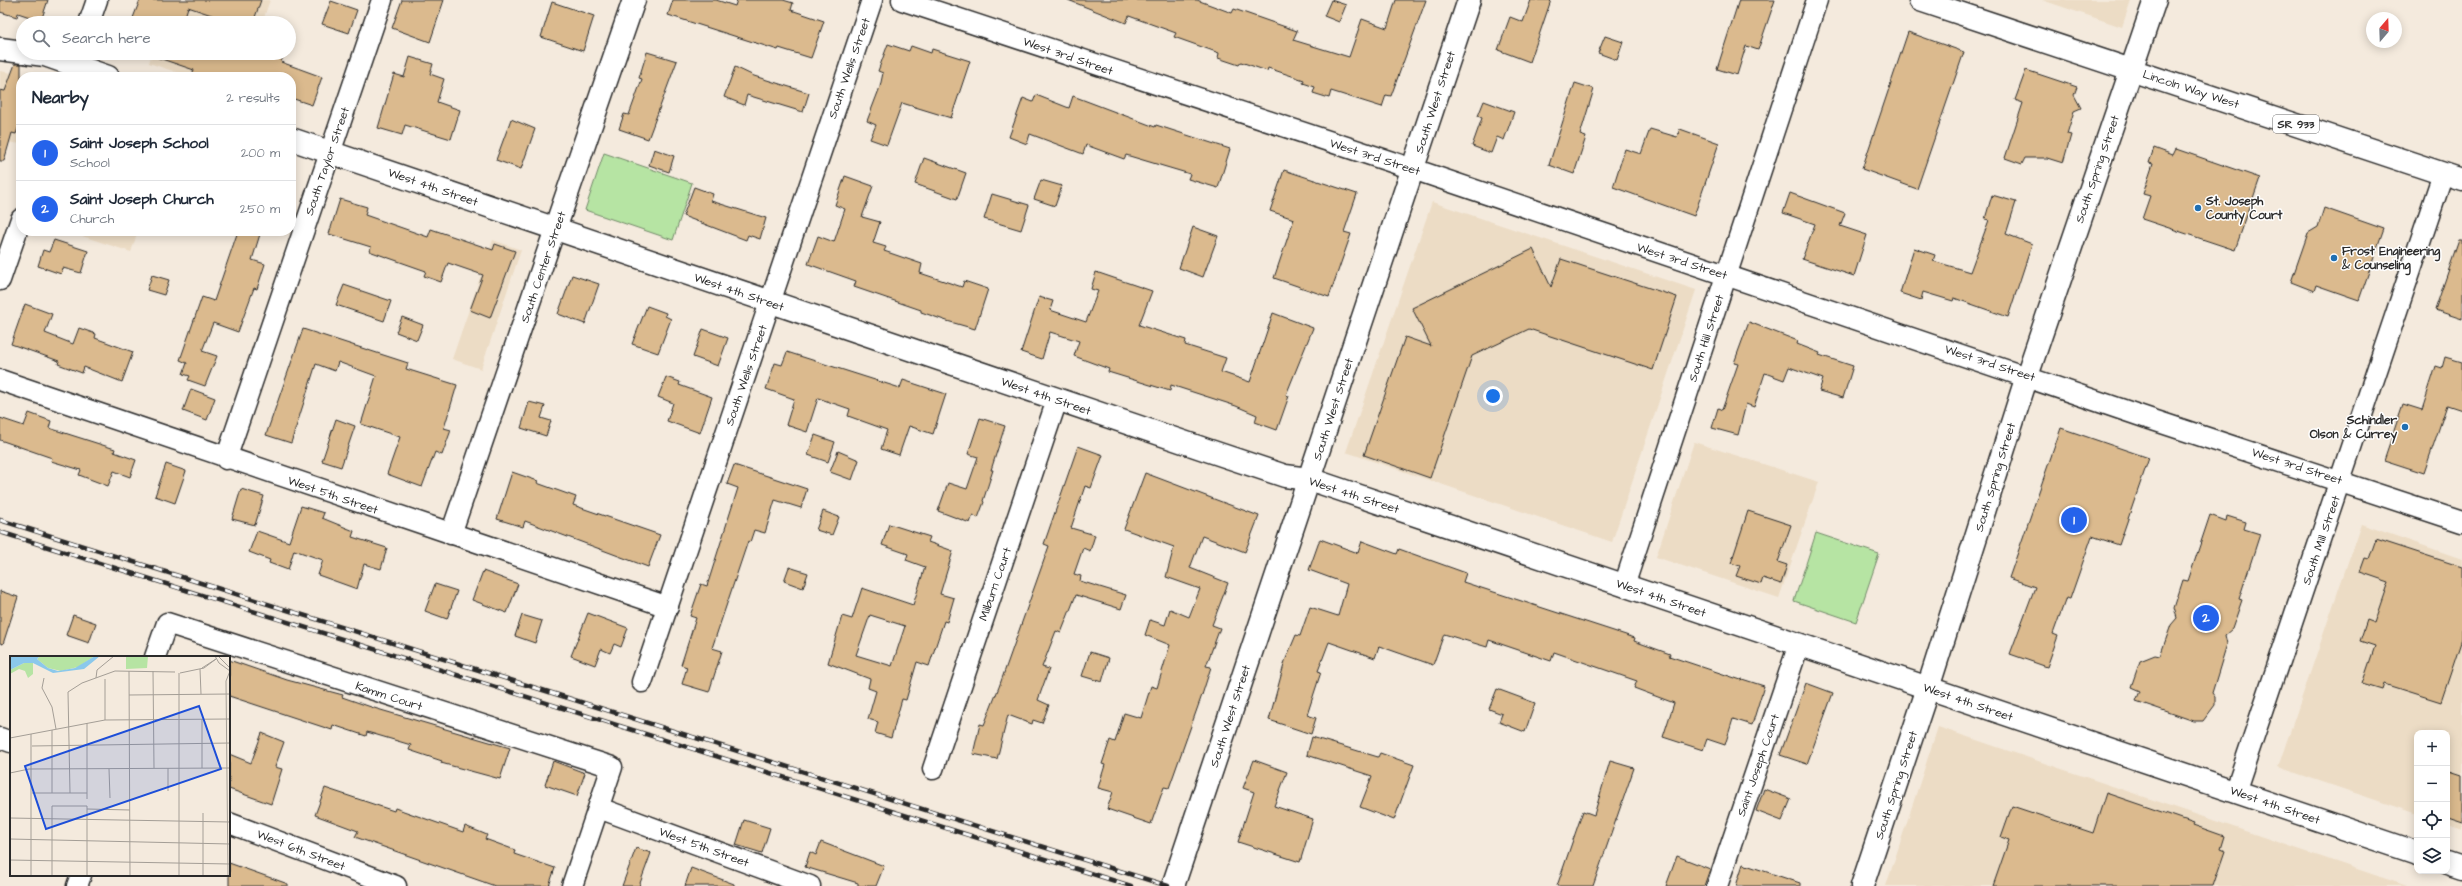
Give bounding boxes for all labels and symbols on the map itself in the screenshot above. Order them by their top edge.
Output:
north arrow [2366,12,2402,48]
street label: South Wells Street [824,15,875,121]
street label: West 3rd Street [1021,33,1115,80]
street label: South West Street [1411,49,1460,155]
street label: Lincoln Way West [2140,66,2241,114]
street label: South Taylor Street [301,105,355,218]
street label: South Spring Street [2071,113,2125,226]
road number: SR 933 [2273,115,2319,133]
street label: West 3rd Street [1327,135,1422,180]
street label: West 4th Street [386,164,480,211]
place label: St. Joseph County Court [2205,193,2283,225]
marker: St. Joseph County Court [2193,203,2203,213]
street label: South Center Street [516,209,571,325]
street label: West 3rd Street [1634,239,1729,284]
place label: Frost Engineering & Counseling [2341,243,2441,276]
marker: Frost Engineering & Counseling [2329,253,2339,263]
street label: West 4th Street [692,269,786,316]
street label: South Hill Street [1684,292,1729,384]
street label: South Wells Street [721,322,772,428]
street label: West 3rd Street [1942,341,2037,386]
street label: South West Street [1309,356,1358,462]
street label: West 4th Street [999,373,1093,420]
your location [1483,386,1503,406]
place label: Schindler Olson & Currey [2310,412,2397,444]
street label: South Spring Street [1971,420,2021,534]
marker: Schindler Olson & Currey [2400,422,2410,432]
street label: West 3rd Street [2249,444,2344,489]
street label: West 5th Street [285,472,380,519]
street label: West 4th Street [1306,473,1401,518]
street label: South Mill Street [2298,493,2345,587]
pin: 1 [2061,505,2087,535]
street label: Milburn Court [975,545,1016,623]
street label: West 4th Street [1614,575,1708,622]
pin: 2 [2193,603,2219,633]
inset map [10,656,230,876]
street label: South West Street [1206,663,1255,769]
street label: Kamm Court [353,678,425,715]
street label: West 4th Street [1921,679,2015,726]
street label: Saint Joseph Court [1733,712,1784,819]
street label: South Spring Street [1871,729,1923,842]
street label: West 4th Street [2228,782,2322,829]
street label: West 5th Street [656,823,751,872]
street label: West 6th Street [254,826,348,875]

